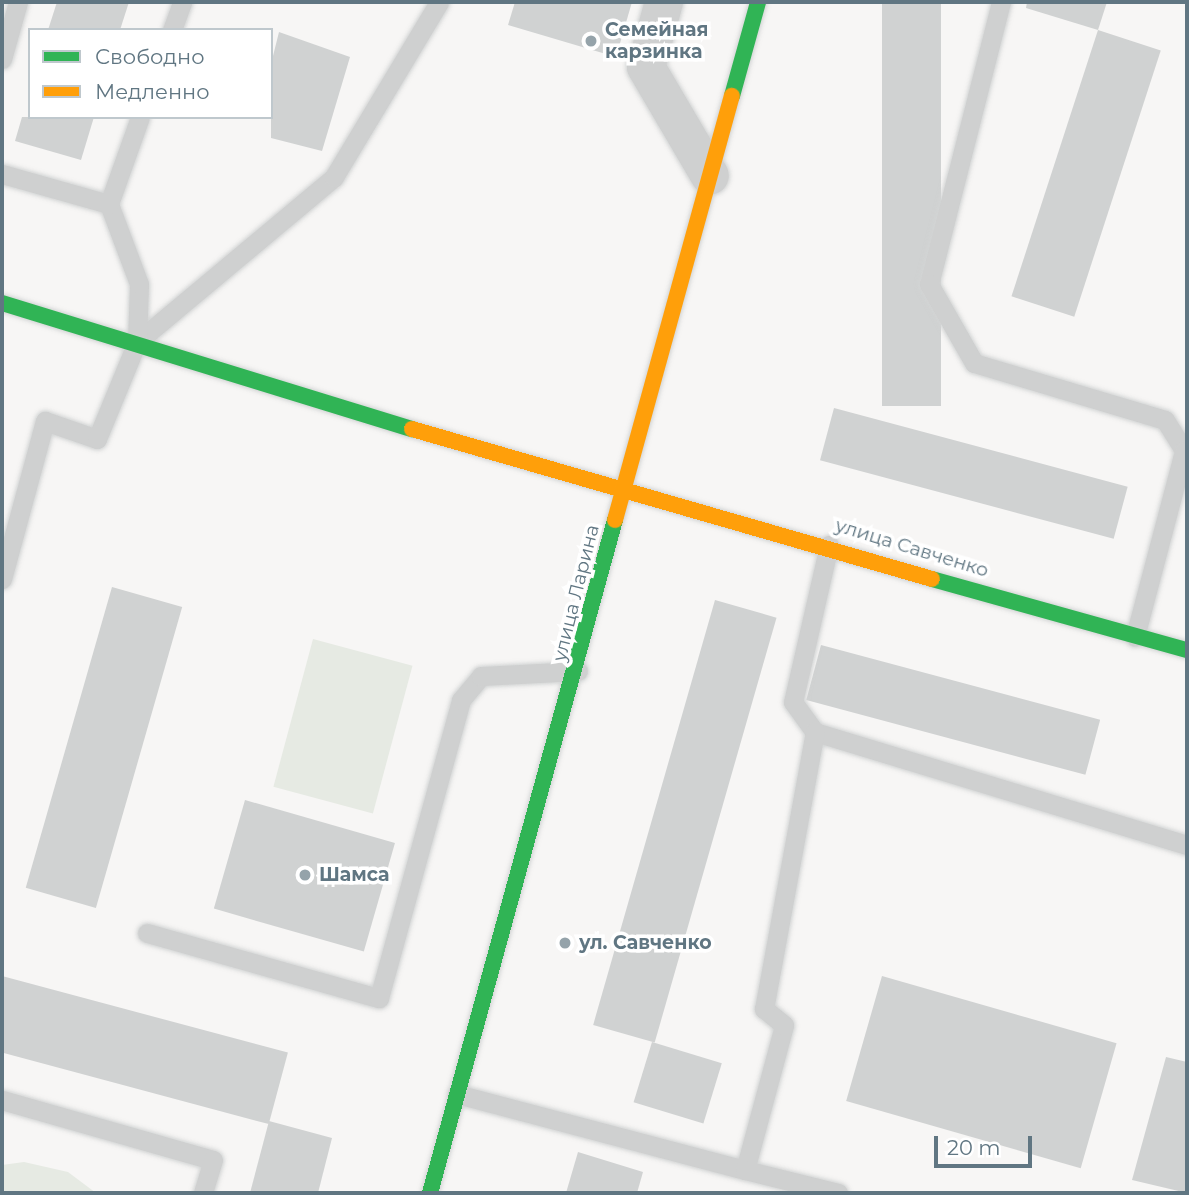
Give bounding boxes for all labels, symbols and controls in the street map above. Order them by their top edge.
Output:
place label: Семейная карзинка [605,19,708,63]
legend [28,28,273,119]
marker: Семейная карзинка [583,33,599,49]
text: Свободно [95,44,205,69]
text: Медленно [95,79,210,104]
street label: улица Савченко [833,514,991,582]
street label: улица Ларина [548,522,604,664]
place label: Шамса [319,864,390,886]
marker: Шамса [297,867,313,883]
place label: ул. Савченко [579,932,712,954]
marker: ул. Савченко [557,935,573,951]
scale bar [937,1122,1035,1166]
text: 20 m [947,1135,1001,1160]

